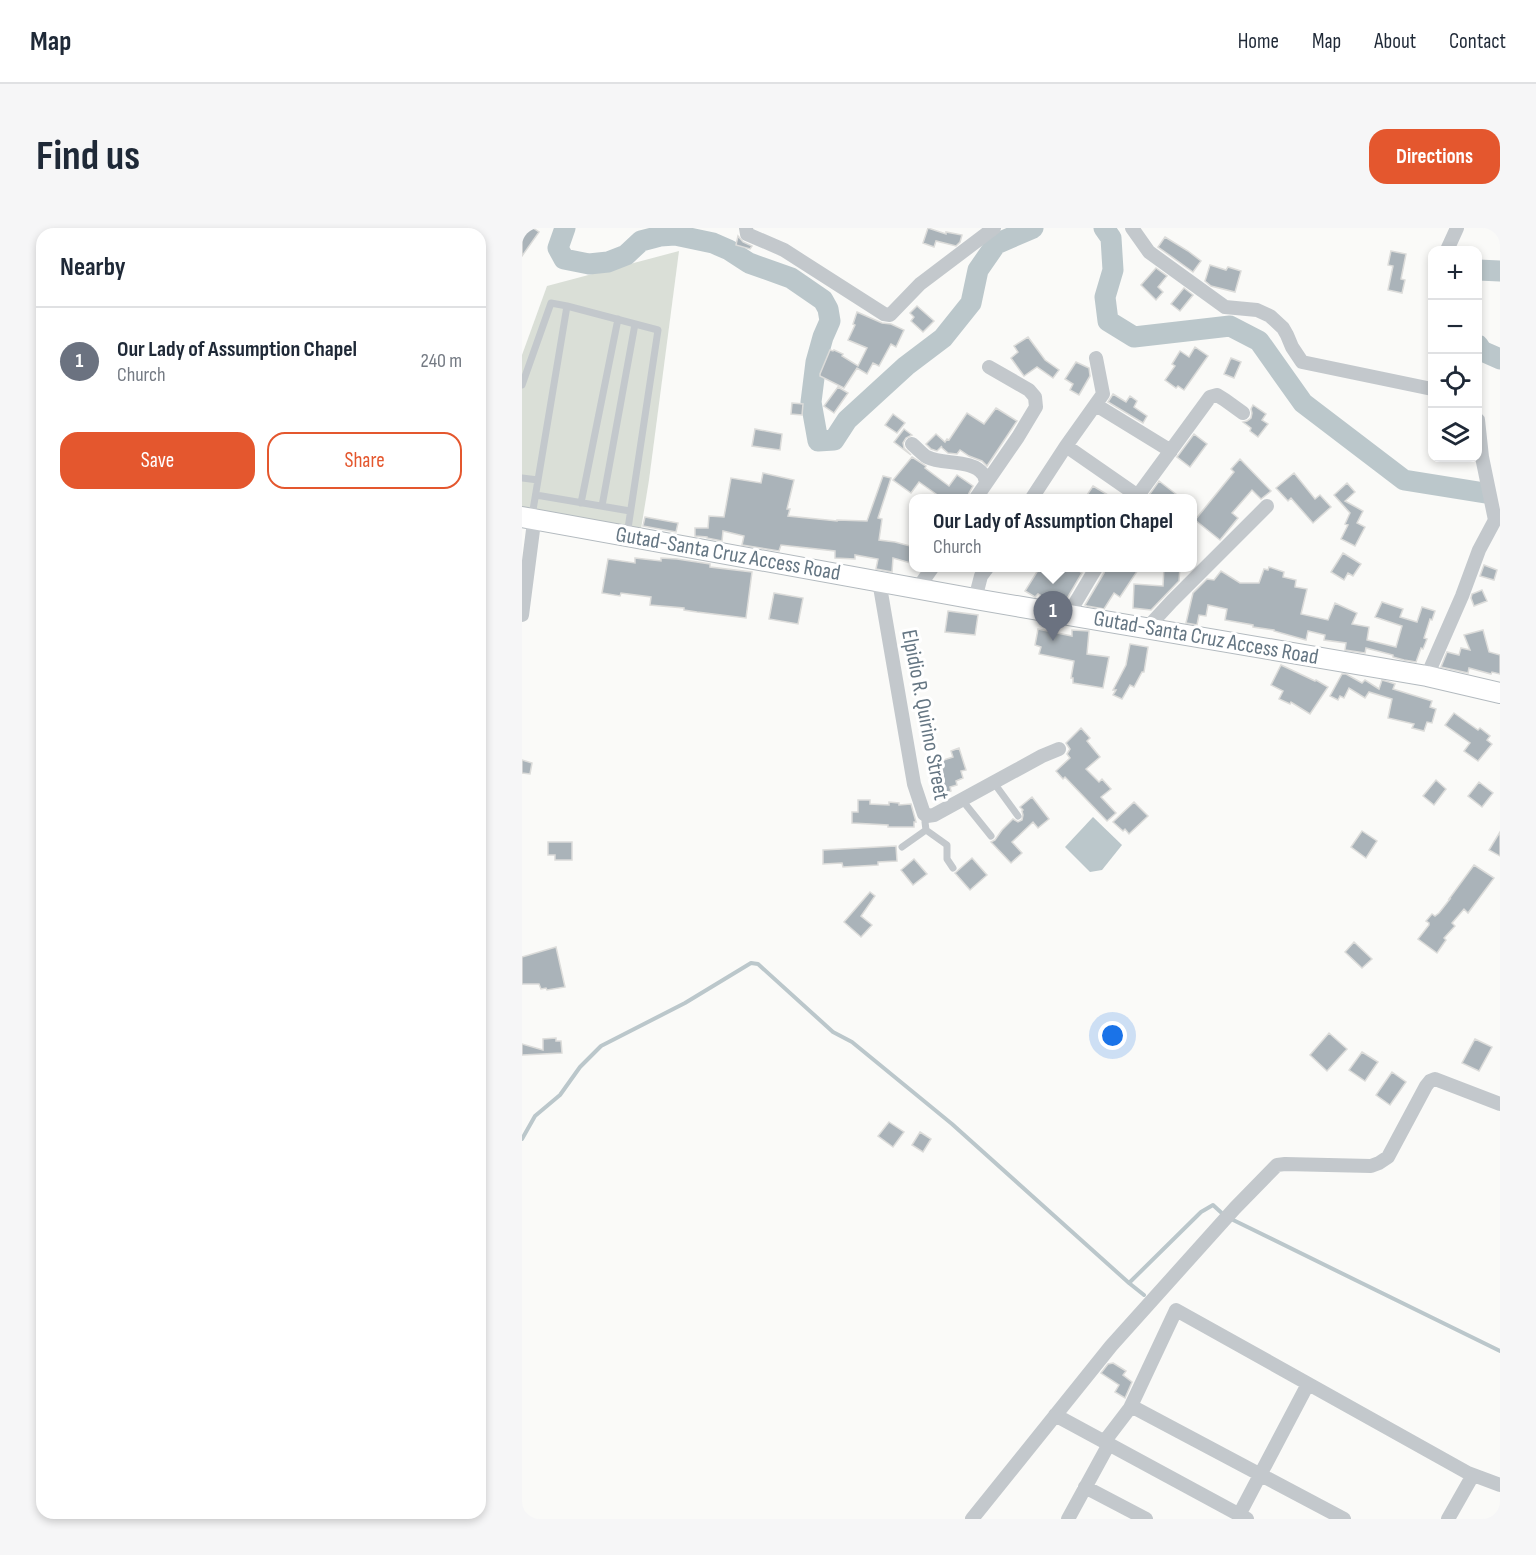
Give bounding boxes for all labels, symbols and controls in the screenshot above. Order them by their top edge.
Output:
text: Map [30,25,71,58]
text: Home [1238,29,1279,54]
text: Map [1312,29,1341,54]
text: About [1374,29,1416,54]
text: Contact [1449,29,1506,54]
button: Directions [1369,129,1500,184]
text: Find us [36,131,140,182]
map controls [1428,246,1482,462]
button: + [1428,246,1482,300]
text: Nearby [60,252,126,283]
button: − [1428,300,1482,354]
text: Our Lady of Assumption Chapel [117,336,357,363]
text: 1 [76,349,83,373]
text: 240 m [421,349,462,373]
button: locate [1428,354,1482,408]
text: Church [117,363,166,387]
button: layers [1428,408,1482,462]
button: Save [60,432,255,489]
button: Share [267,432,462,489]
popup [909,494,1197,572]
text: Our Lady of Assumption Chapel [933,508,1173,535]
street label: Gutad-Santa Cruz Access Road [614,521,842,587]
text: Church [933,535,982,559]
pin: 1 [1034,592,1072,641]
street label: Gutad-Santa Cruz Access Road [1092,605,1320,671]
street label: Elpidio R. Quirino Street [895,627,955,803]
your location [1098,1021,1127,1050]

